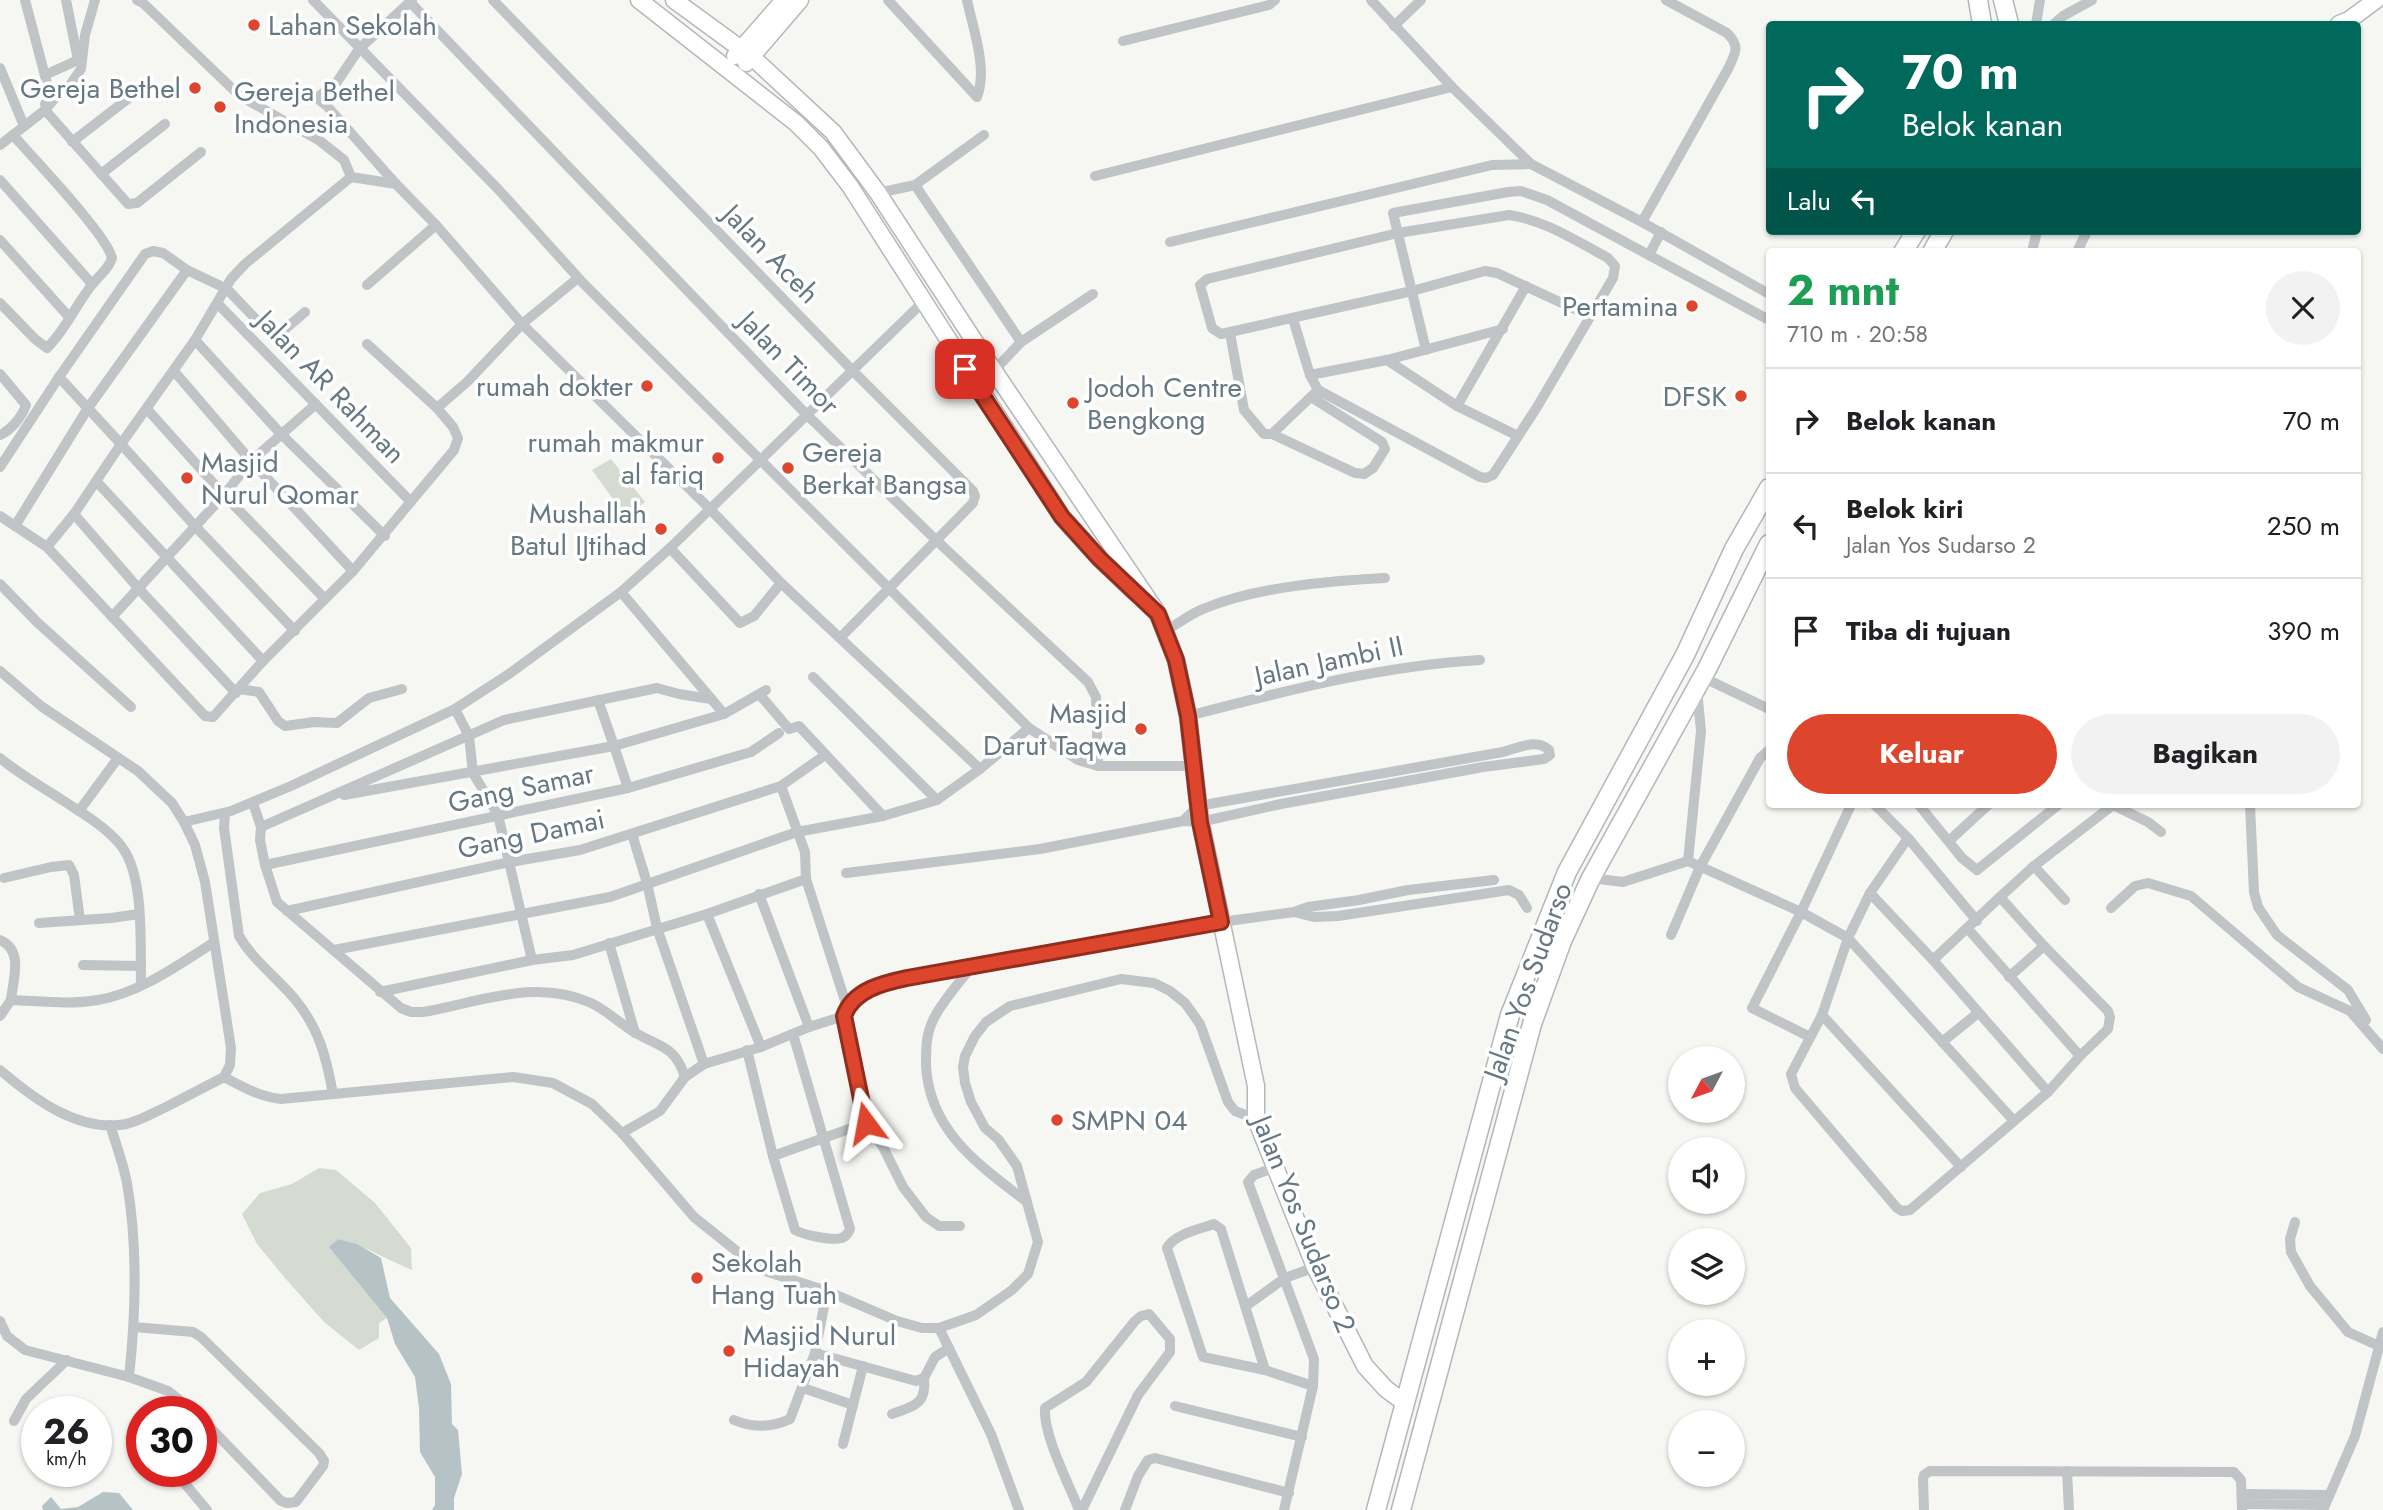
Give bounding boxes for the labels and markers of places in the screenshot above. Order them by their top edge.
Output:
place label: Lahan Sekolah [268,5,437,46]
marker: Lahan Sekolah [246,17,262,33]
place label: Gereja Bethel [20,68,181,109]
place label: Gereja Bethel Indonesia [234,71,395,144]
marker: Gereja Bethel [187,80,203,96]
marker: Gereja Bethel Indonesia [212,99,228,115]
place label: Pertamina [1562,286,1678,327]
marker: Pertamina [1684,298,1700,314]
pin [935,339,995,399]
place label: rumah dokter [476,366,633,407]
place label: Jodoh Centre Bengkong [1083,367,1242,440]
place label: DFSK [1663,376,1727,417]
marker: rumah dokter [639,378,655,394]
marker: DFSK [1733,388,1749,404]
marker: Jodoh Centre Bengkong [1065,395,1081,411]
place label: rumah makmur al fariq [528,422,704,495]
place label: Gereja Berkat Bangsa [802,432,967,505]
place label: Masjid Nurul Qomar [201,442,359,515]
marker: rumah makmur al fariq [710,450,726,466]
marker: Gereja Berkat Bangsa [780,460,796,476]
marker: Masjid Nurul Qomar [179,470,195,486]
place label: Mushallah Batul IJtihad [510,493,647,566]
marker: Mushallah Batul IJtihad [653,521,669,537]
place label: Masjid Darut Taqwa [983,693,1127,766]
marker: Masjid Darut Taqwa [1133,721,1149,737]
place label: SMPN 04 [1071,1100,1188,1141]
marker: SMPN 04 [1049,1112,1065,1128]
place label: Sekolah Hang Tuah [711,1242,837,1315]
marker: Sekolah Hang Tuah [689,1270,705,1286]
place label: Masjid Nurul Hidayah [743,1315,896,1388]
marker: Masjid Nurul Hidayah [721,1343,737,1359]

